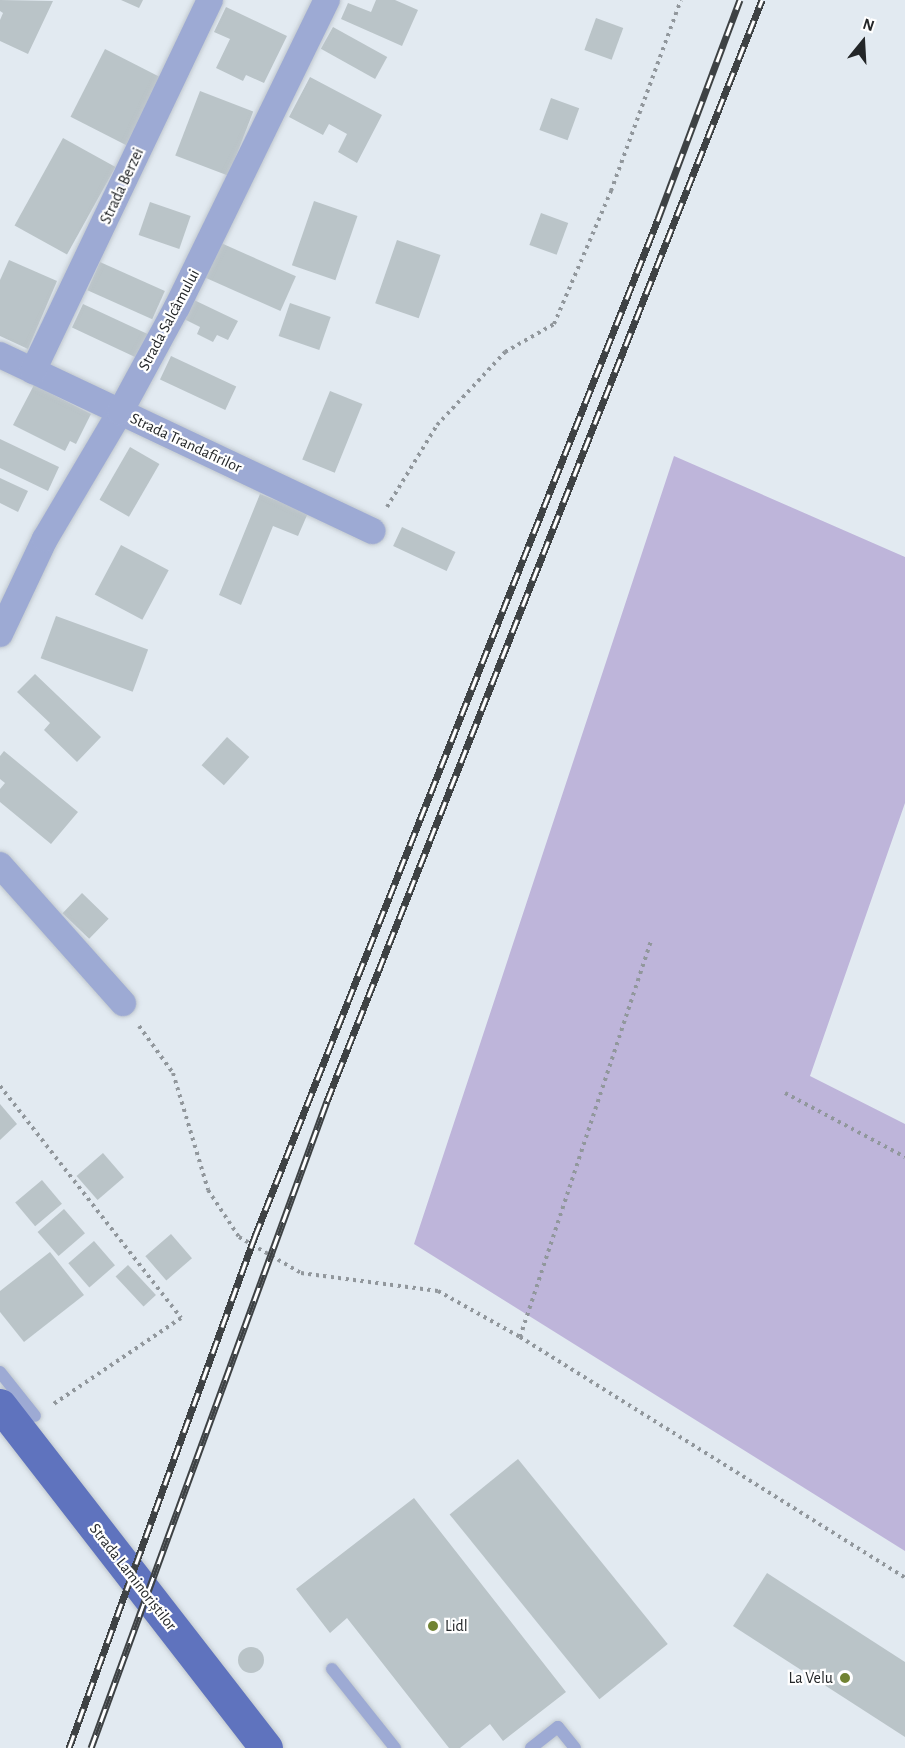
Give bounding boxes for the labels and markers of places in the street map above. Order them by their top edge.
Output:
place label: Lidl [445,1616,468,1636]
marker: Lidl [426,1619,440,1633]
place label: La Velu [789,1668,833,1688]
marker: La Velu [838,1671,852,1685]

